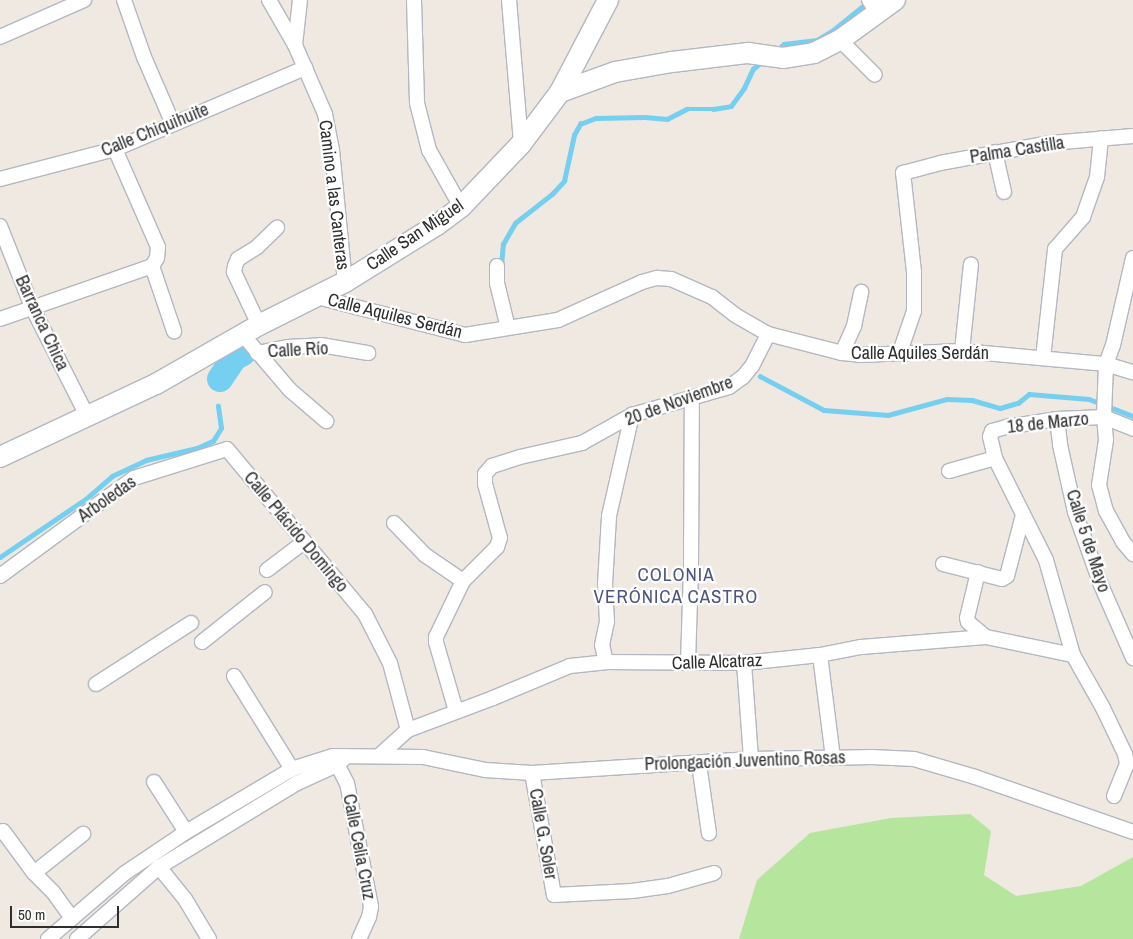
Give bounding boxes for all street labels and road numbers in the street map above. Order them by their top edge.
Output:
street label: Calle Chiquihuite [98,99,212,161]
street label: Camino a las Canteras [314,119,354,271]
street label: Palma Castilla [968,132,1066,168]
street label: Calle San Miguel [362,195,468,275]
street label: Barranca Chica [11,272,73,374]
street label: Calle Aquiles Serdán [325,289,465,343]
street label: Calle Río [267,338,329,362]
street label: Calle Aquiles Serdán [851,342,989,364]
street label: 20 de Noviembre [622,371,736,431]
street label: 18 de Marzo [1006,408,1090,438]
street label: Calle Plácido Domingo [239,467,353,597]
street label: Arboledas [74,471,140,527]
street label: Calle 5 de Mayo [1061,487,1115,595]
street label: Calle Alcatraz [671,650,763,674]
street label: Prolongación Juventino Rosas [644,747,846,775]
street label: Calle G. Soler [524,787,562,881]
street label: Calle Celia Cruz [338,792,380,902]

